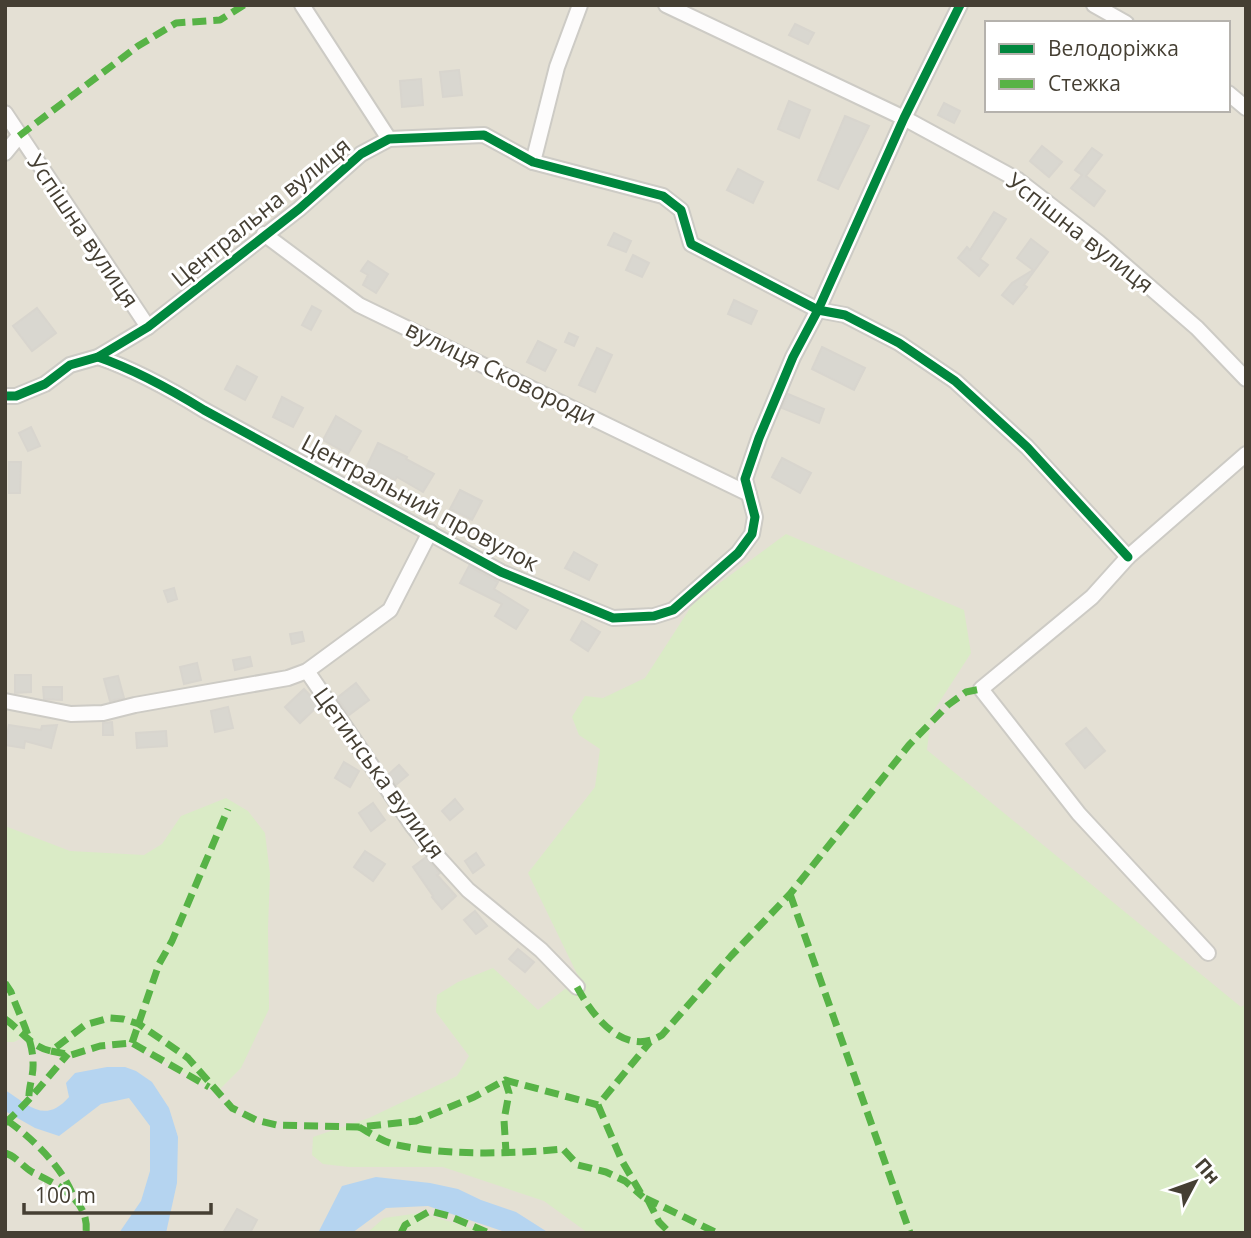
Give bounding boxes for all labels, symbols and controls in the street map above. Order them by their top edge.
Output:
legend [985,21,1230,112]
text: Велодоріжка [1048,34,1179,62]
text: Стежка [1048,69,1121,97]
street label: Центральна вулиця [164,129,357,293]
street label: Успішна вулиця [21,147,147,313]
street label: Успішна вулиця [1000,165,1161,300]
street label: вулиця Сковороди [401,312,602,432]
street label: Центральний провулок [296,426,545,578]
street label: Цетинська вулиця [307,680,453,865]
north arrow [1160,1147,1230,1217]
text: Пн [1189,1152,1226,1189]
scale bar [24,1172,212,1216]
text: 100 m [35,1181,96,1209]

